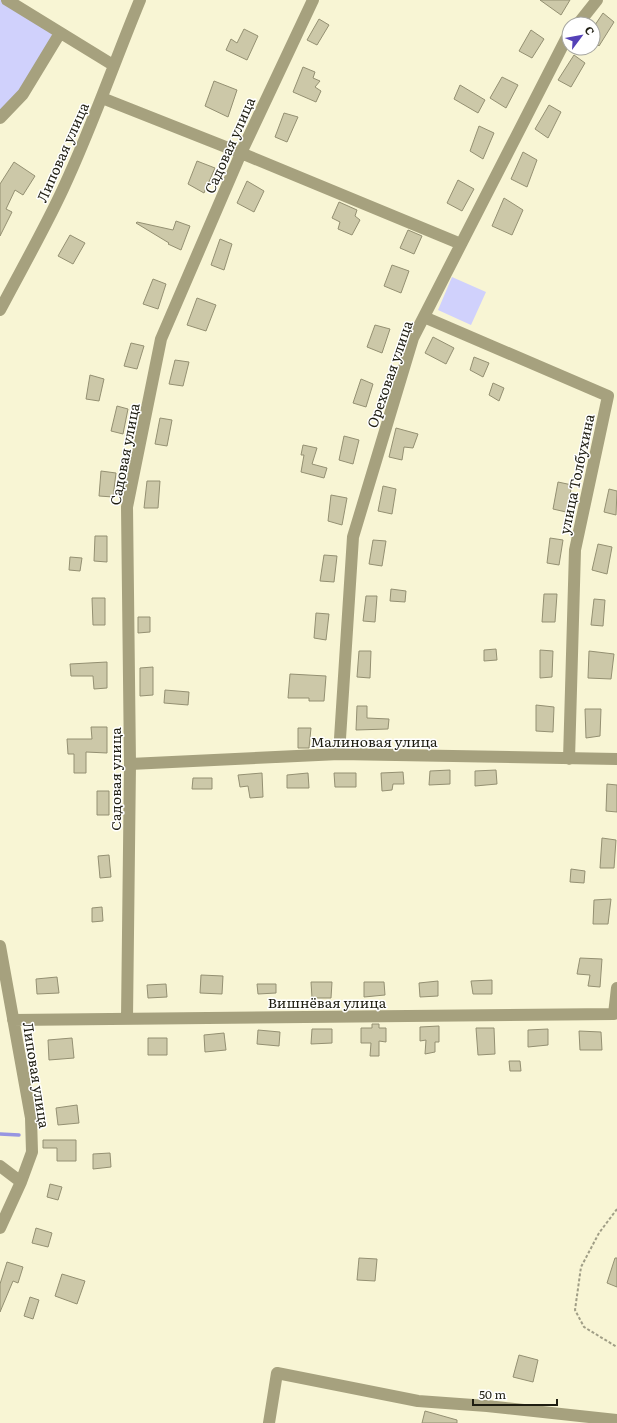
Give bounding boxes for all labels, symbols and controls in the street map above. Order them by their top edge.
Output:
north arrow [561,16,601,56]
text: С [581,23,599,38]
street label: Садовая улица [199,93,259,196]
street label: Липовая улица [31,98,93,205]
street label: Ореховая улица [361,317,417,430]
street label: Садовая улица [104,401,144,507]
street label: улица Толбухина [553,412,599,536]
street label: Садовая улица [105,727,125,831]
street label: Малиновая улица [310,731,438,751]
street label: Вишнёвая улица [268,992,387,1012]
street label: Липовая улица [19,1020,55,1130]
scale bar [473,1381,557,1407]
text: 50 m [479,1385,506,1403]

